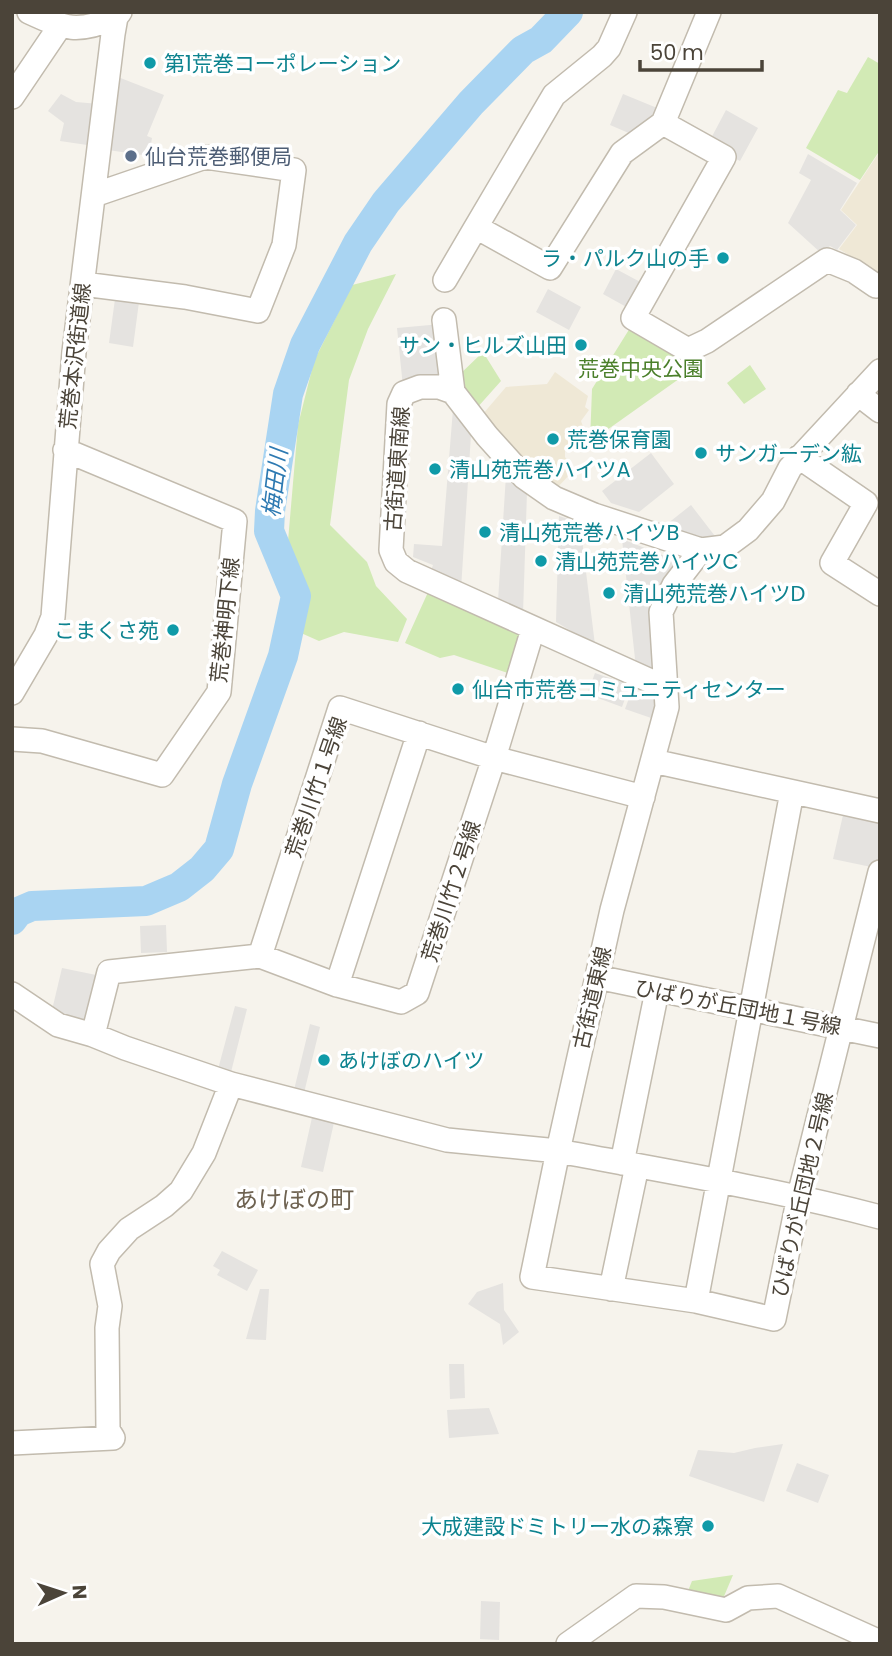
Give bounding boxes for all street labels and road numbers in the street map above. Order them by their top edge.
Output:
street label: 荒巻本沢街道線 [53,281,97,431]
street label: 古街道東南線 [378,405,416,533]
street label: 荒巻神明下線 [204,556,246,684]
street label: 荒巻川竹１号線 [278,713,354,861]
street label: 荒巻川竹２号線 [414,817,488,965]
street label: 古街道東線 [566,944,618,1052]
street label: ひばりが丘団地１号線 [632,973,844,1041]
street label: ひばりが丘団地２号線 [764,1089,840,1301]

